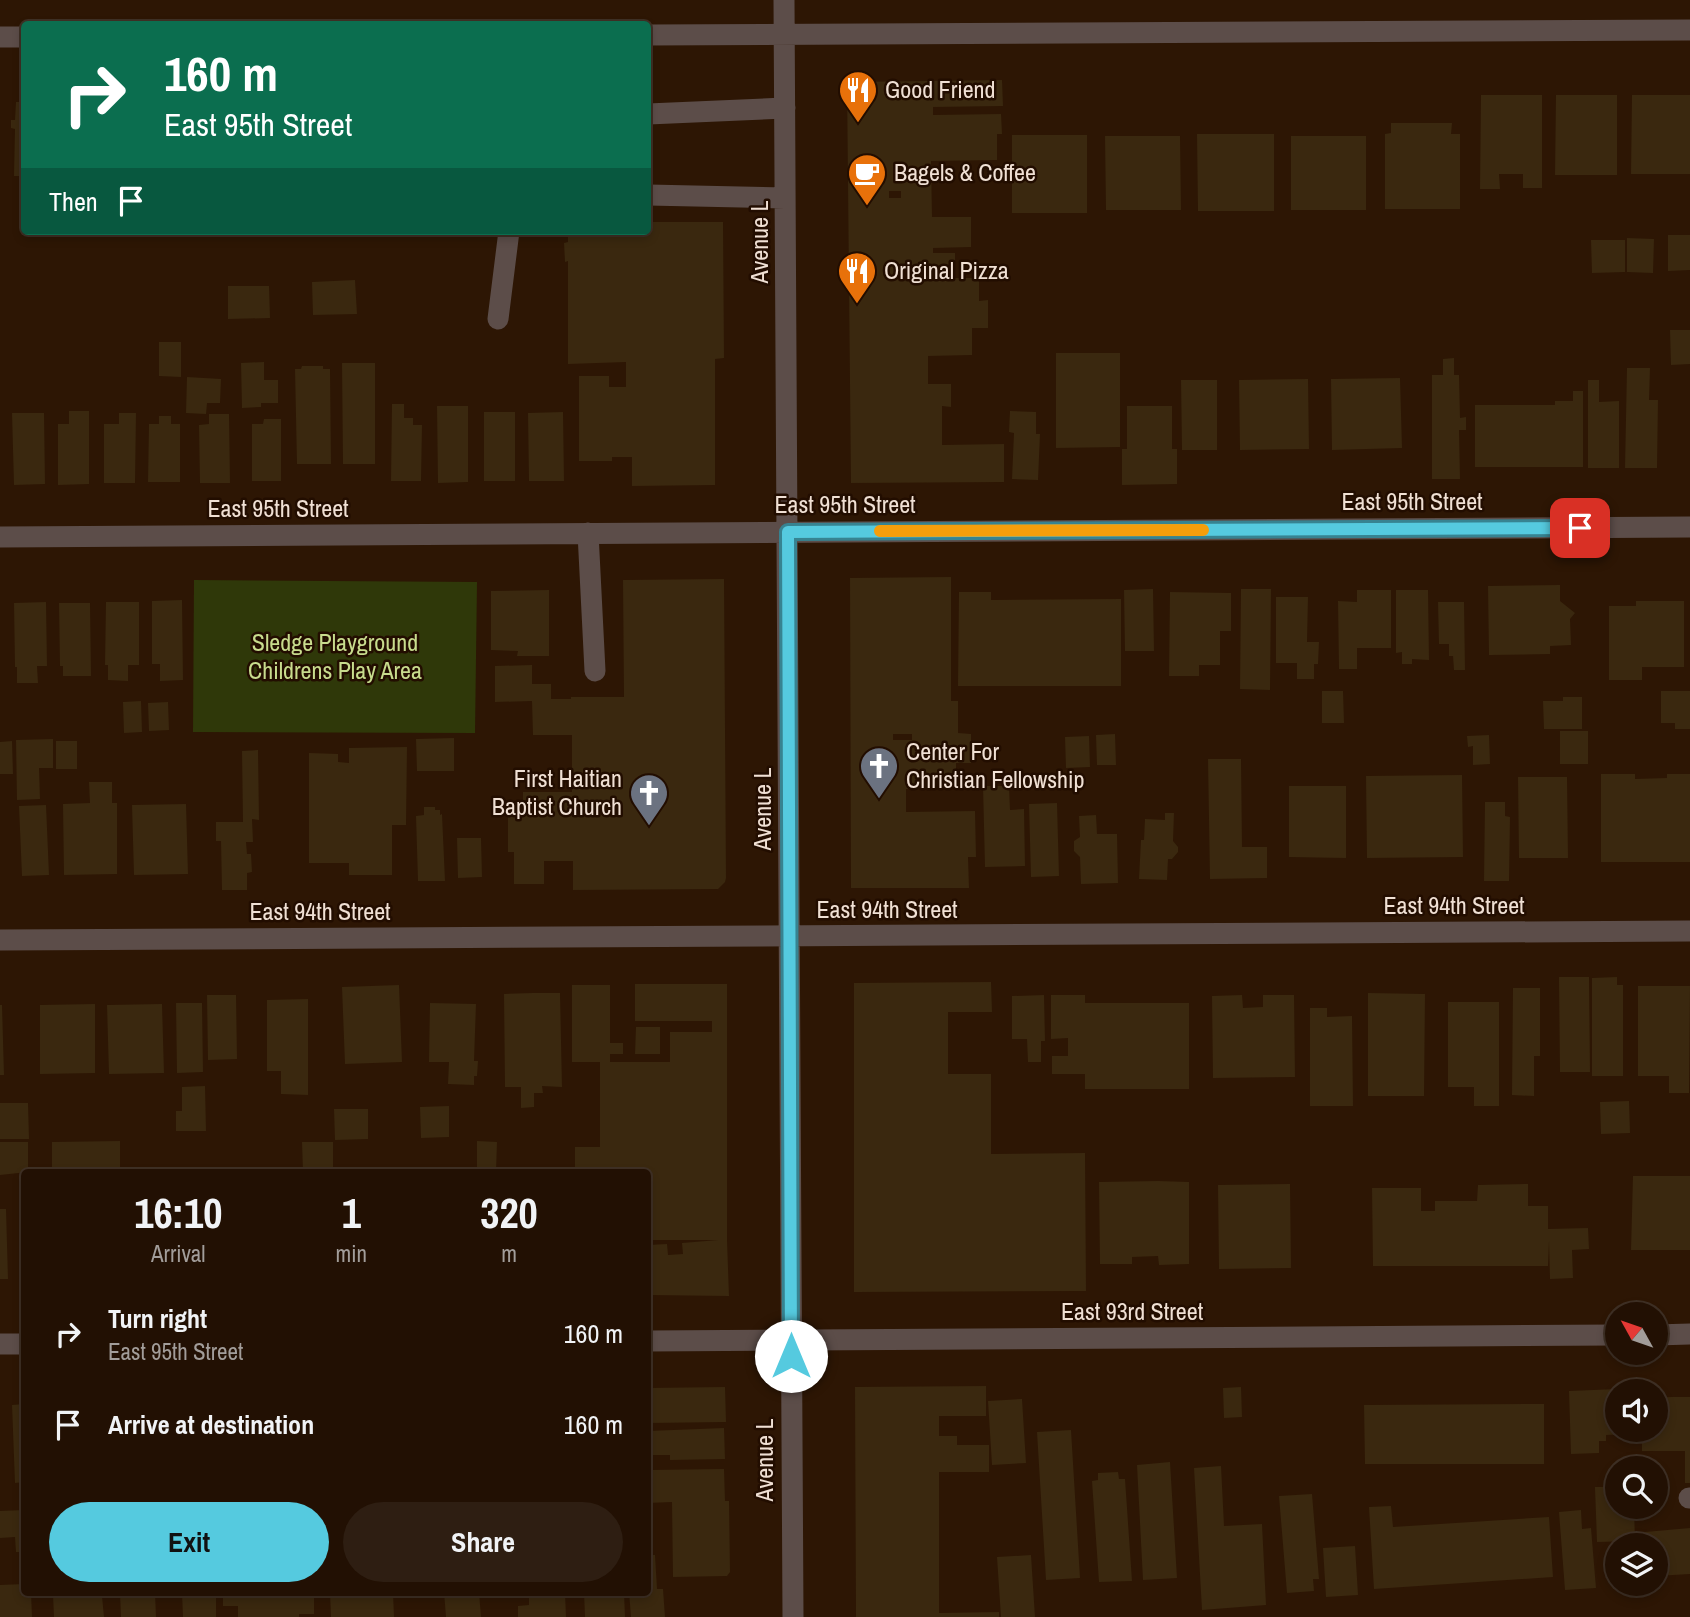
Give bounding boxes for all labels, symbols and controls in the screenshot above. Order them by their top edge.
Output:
text: 160 m [164,40,278,106]
icon: right [49,49,140,140]
restaurant icon: Good Friend [837,69,879,124]
place label: Good Friend [885,73,996,105]
text: East 95th Street [164,103,352,146]
cafe icon: Bagels & Coffee [846,152,888,207]
place label: Bagels & Coffee [894,156,1036,188]
icon: arrive [112,182,150,220]
text: Then [49,184,98,219]
street label: Avenue L [743,201,775,284]
restaurant icon: Original Pizza [836,250,878,305]
place label: Original Pizza [884,254,1009,286]
street label: East 95th Street [1341,485,1483,517]
street label: East 95th Street [774,488,916,520]
street label: East 95th Street [207,492,349,524]
pin [1550,498,1610,558]
icon: arrive [1561,509,1599,547]
park label: Sledge Playground Childrens Play Area [248,626,422,686]
place label: Center For Christian Fellowship [906,735,1084,795]
church icon: Center For Christian Fellowship [858,745,900,800]
place label: First Haitian Baptist Church [492,762,622,822]
street label: Avenue L [746,768,778,851]
church icon: First Haitian Baptist Church [628,772,670,827]
street label: East 94th Street [1383,889,1525,921]
street label: East 94th Street [816,893,958,925]
street label: East 94th Street [249,895,391,927]
text: 16:10 [134,1185,222,1241]
text: 1 [342,1185,361,1241]
text: 320 [480,1185,538,1241]
text: Arrival [151,1238,206,1269]
text: min [336,1238,367,1269]
text: m [501,1238,517,1269]
street label: East 93rd Street [1061,1295,1204,1327]
text: Turn right [108,1301,207,1336]
north arrow [1605,1302,1668,1365]
map controls [1605,1302,1668,1596]
icon: right [49,1315,87,1353]
text: 160 m [564,1316,623,1351]
position arrow [754,1319,828,1393]
text: East 95th Street [108,1336,243,1367]
button: sound [1605,1379,1668,1442]
icon: arrive [49,1406,87,1444]
text: Arrive at destination [108,1407,314,1442]
text: 160 m [564,1407,623,1442]
street label: Avenue L [748,1419,780,1502]
button: search [1605,1456,1668,1519]
button: Exit [49,1502,329,1582]
button: Share [343,1502,623,1582]
button: layers [1605,1533,1668,1596]

